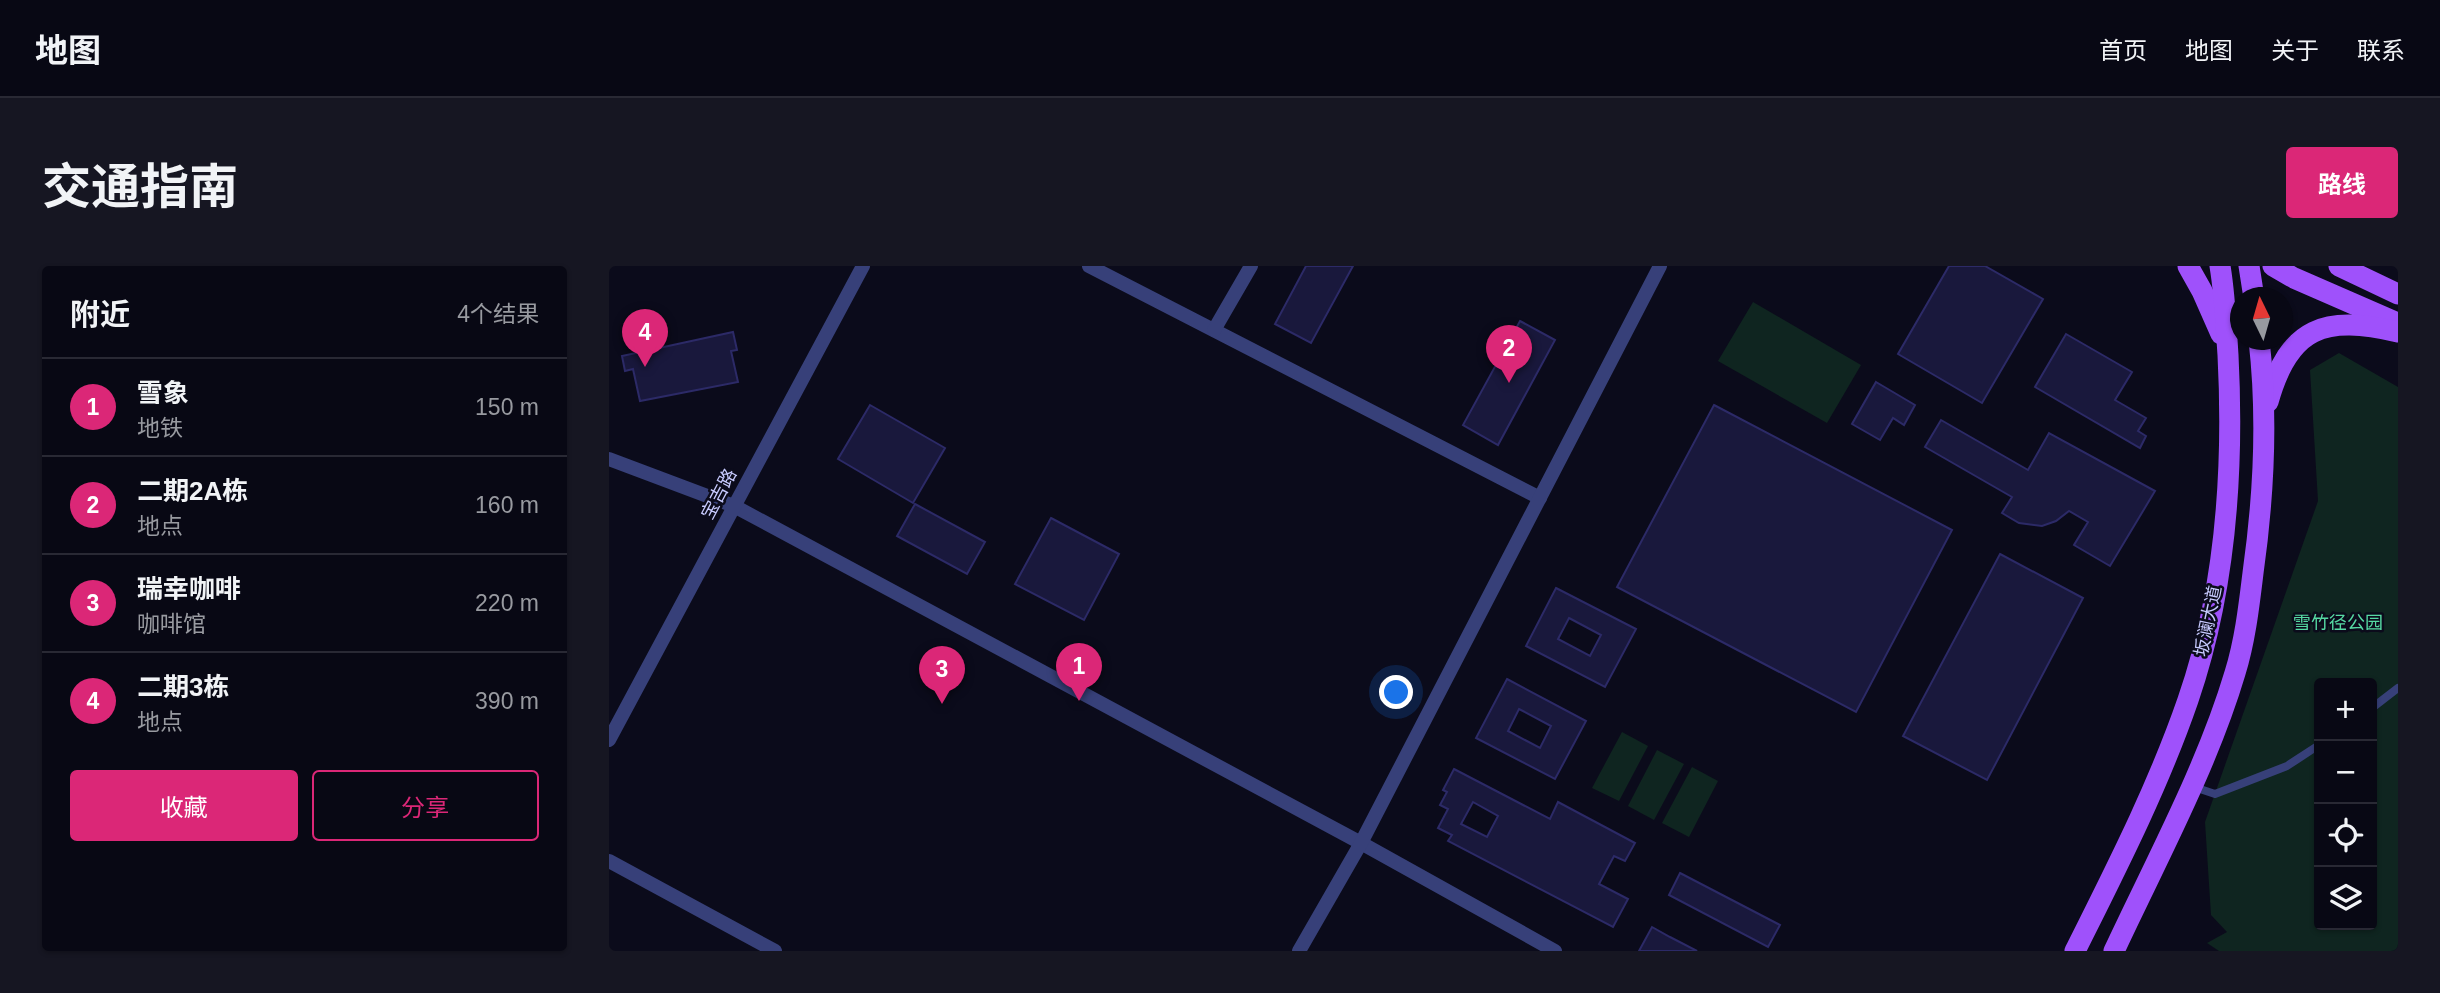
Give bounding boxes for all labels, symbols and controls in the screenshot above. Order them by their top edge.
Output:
text: 地图 [35,32,101,69]
text: 首页 [2099,37,2147,64]
text: 地图 [2185,37,2233,64]
text: 关于 [2271,37,2319,64]
text: 联系 [2357,37,2405,64]
button: 路线 [2286,147,2398,218]
text: 交通指南 [42,160,238,214]
north arrow [2230,287,2293,350]
text: 附近 [70,298,130,331]
text: 4个结果 [457,301,539,327]
pin: 4 [622,309,668,367]
pin: 2 [1486,325,1532,383]
text: 雪象 [137,378,189,408]
text: 1 [87,394,99,420]
text: 150 m [475,394,539,420]
text: 地铁 [137,415,183,441]
street label: 宝吉路 [697,465,741,523]
text: 二期2A栋 [137,476,248,506]
text: 2 [87,492,99,518]
text: 160 m [475,492,539,518]
text: 地点 [137,513,183,539]
text: 瑞幸咖啡 [137,574,241,604]
street label: 坂澜大道 [2191,584,2225,658]
text: 3 [87,590,99,616]
text: 220 m [475,590,539,616]
text: 咖啡馆 [137,611,206,637]
park label: 雪竹径公园 [2293,613,2383,633]
pin: 1 [1056,643,1102,701]
pin: 3 [919,646,965,704]
text: 二期3栋 [137,672,229,702]
your location [1379,675,1413,709]
map controls [2314,678,2377,930]
button: + [2314,678,2377,741]
text: 4 [87,688,99,714]
text: 390 m [475,688,539,714]
text: 地点 [137,709,183,735]
button: − [2314,741,2377,804]
button: 收藏 [70,770,298,841]
button: 分享 [312,770,539,841]
button: locate [2314,804,2377,867]
button: layers [2314,867,2377,930]

